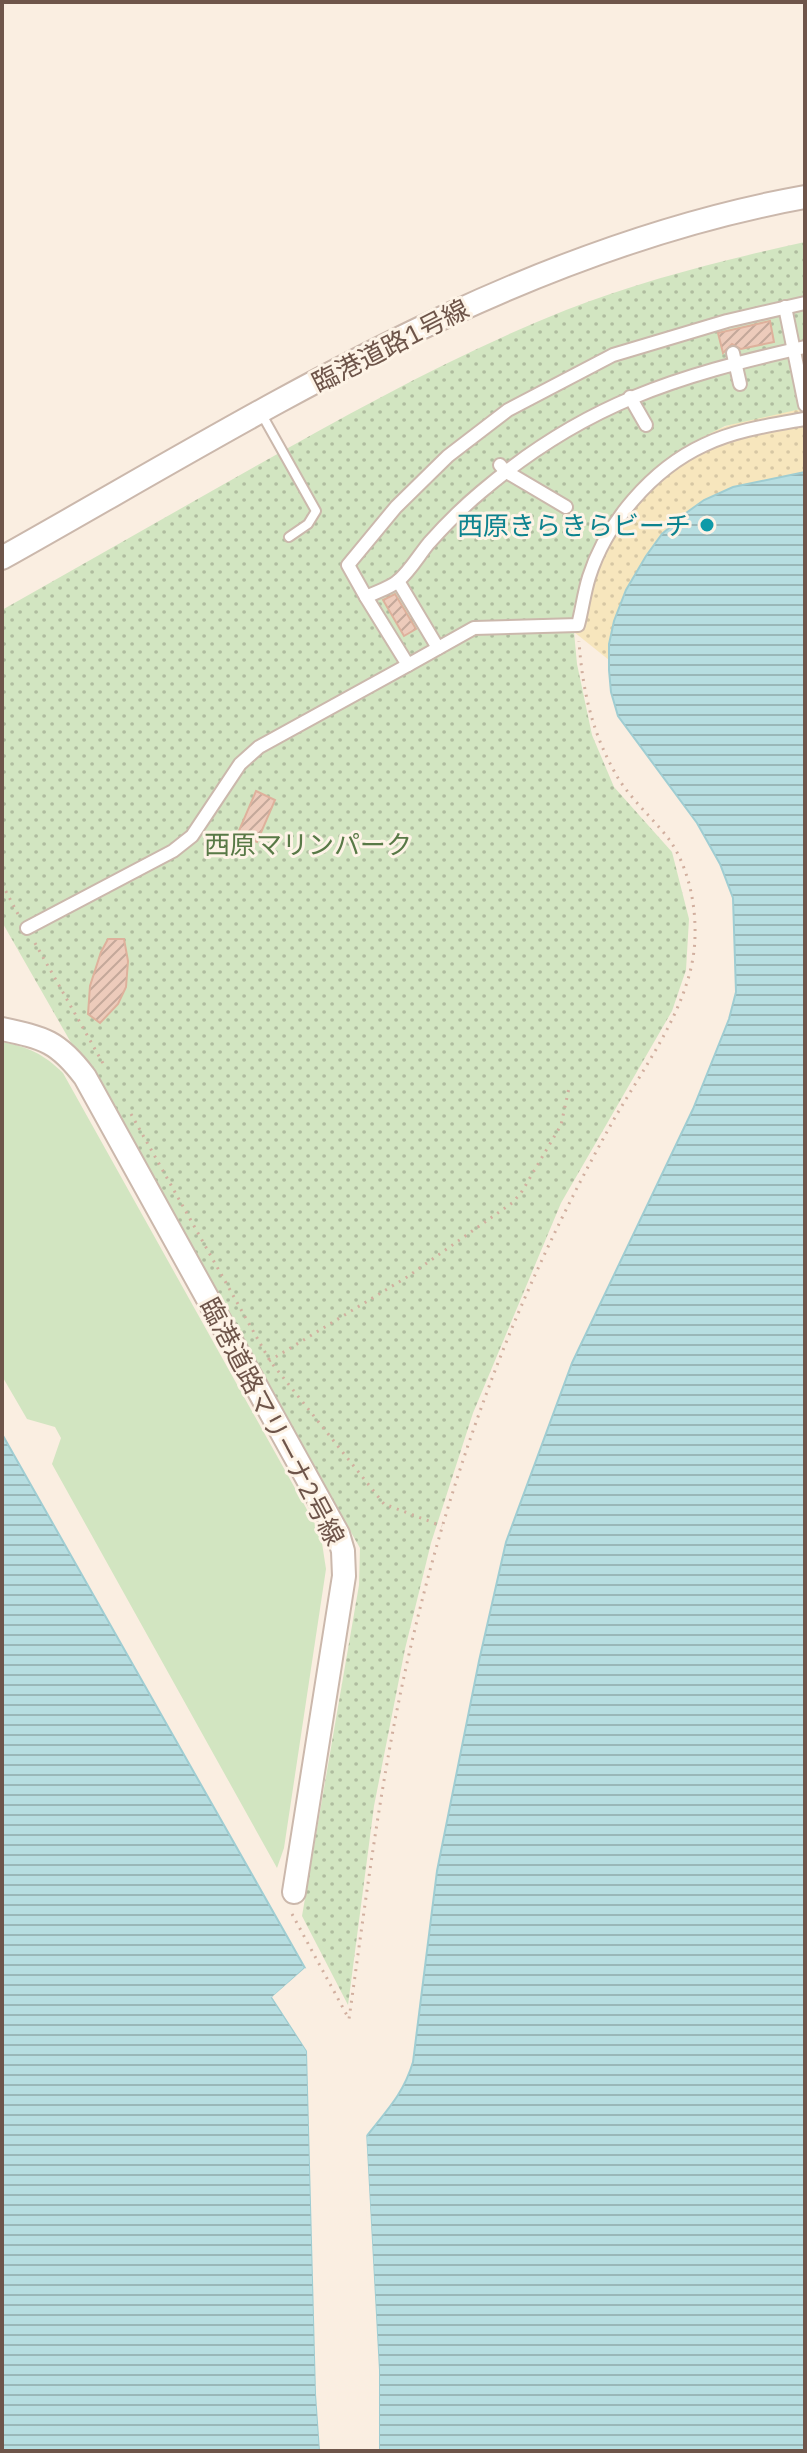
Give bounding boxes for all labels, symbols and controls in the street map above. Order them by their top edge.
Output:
street label: 臨港道路1号線 [306,291,474,399]
place label: 西原きらきらビーチ [457,508,691,542]
marker: 西原きらきらビーチ [698,516,716,534]
park label: 西原マリンパーク [204,827,412,861]
street label: 臨港道路マリーナ2号線 [193,1291,353,1551]

